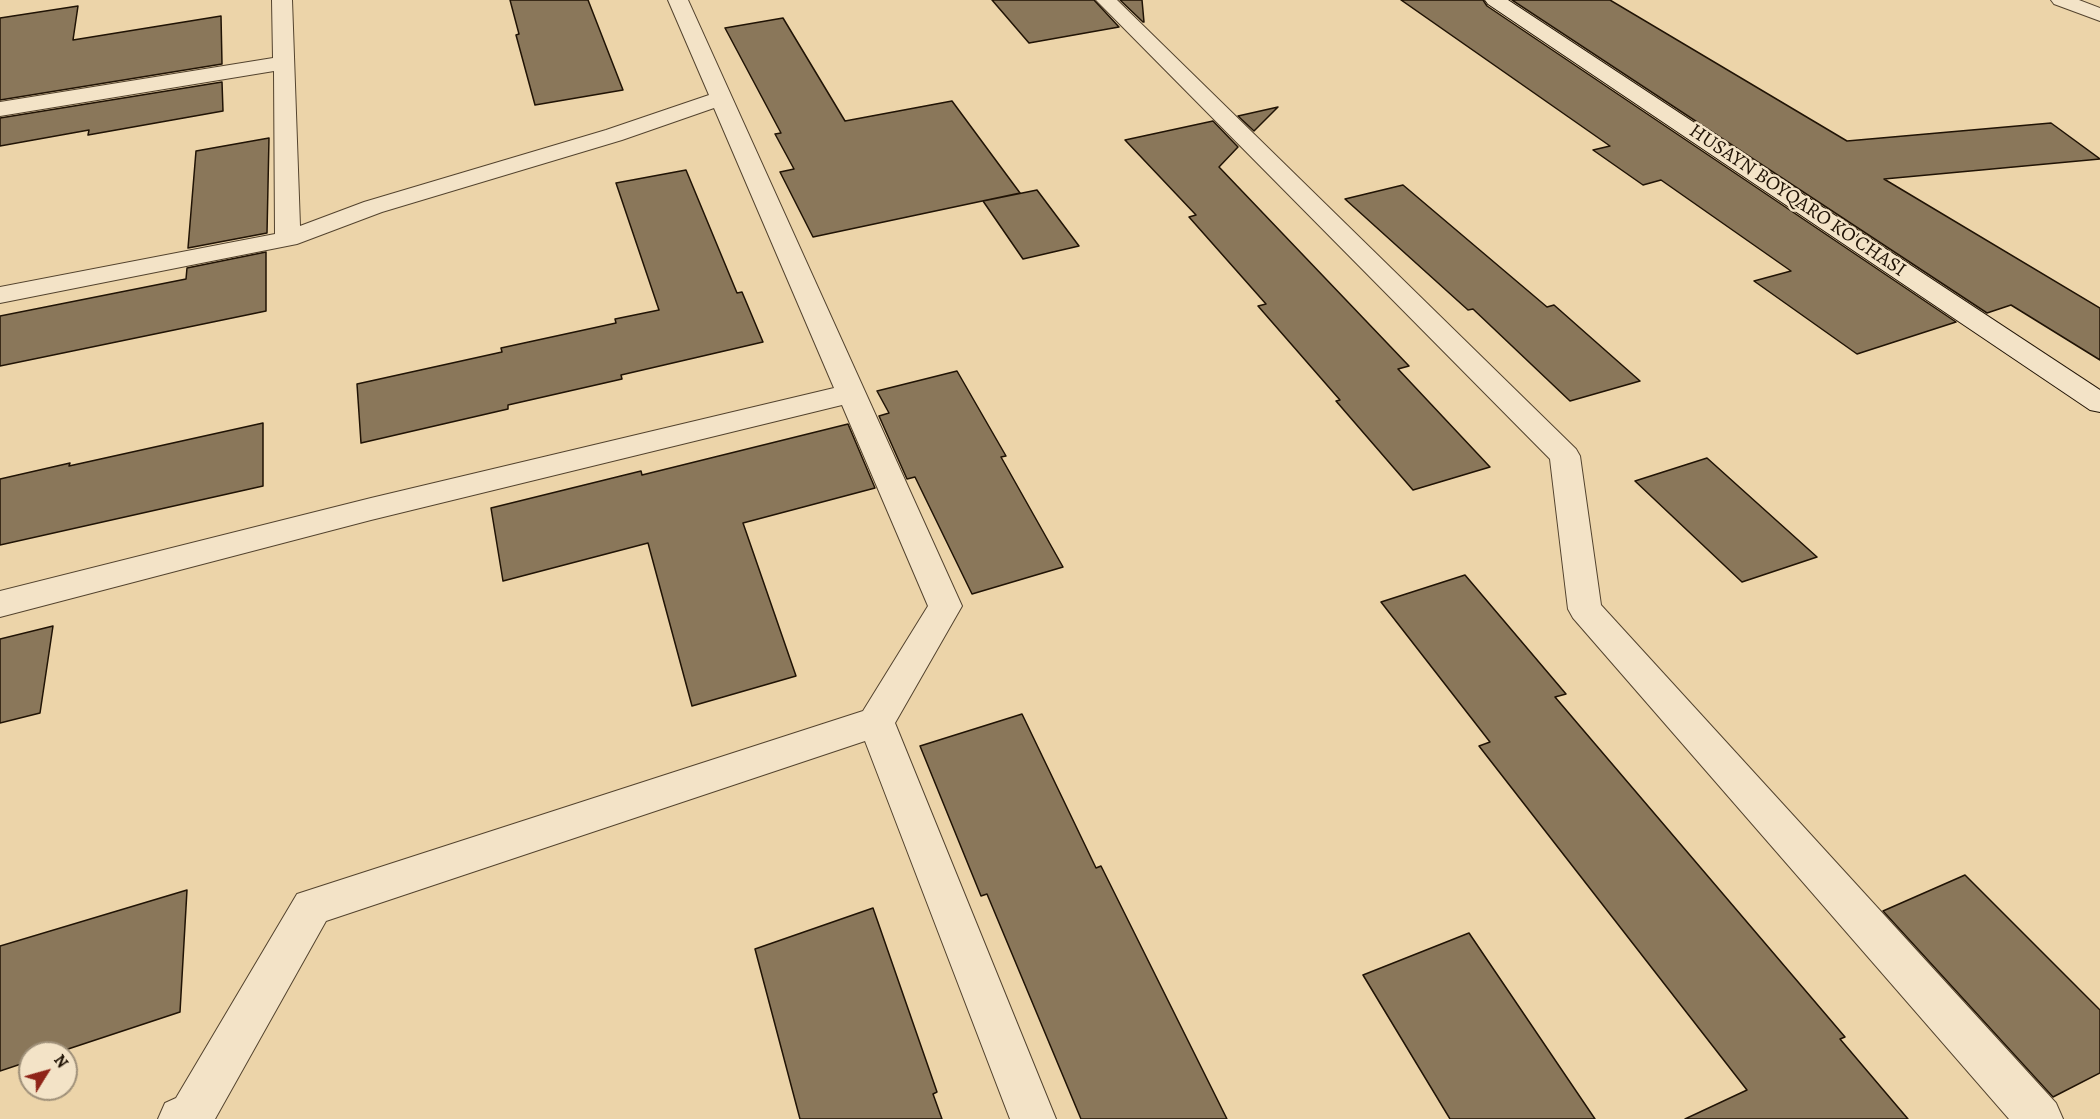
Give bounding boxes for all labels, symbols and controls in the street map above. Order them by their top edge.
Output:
street label: HUSAYN BOYQARO KO'CHASI [1684,119,1910,283]
north arrow [18,1041,78,1101]
text: N [48,1050,73,1073]

